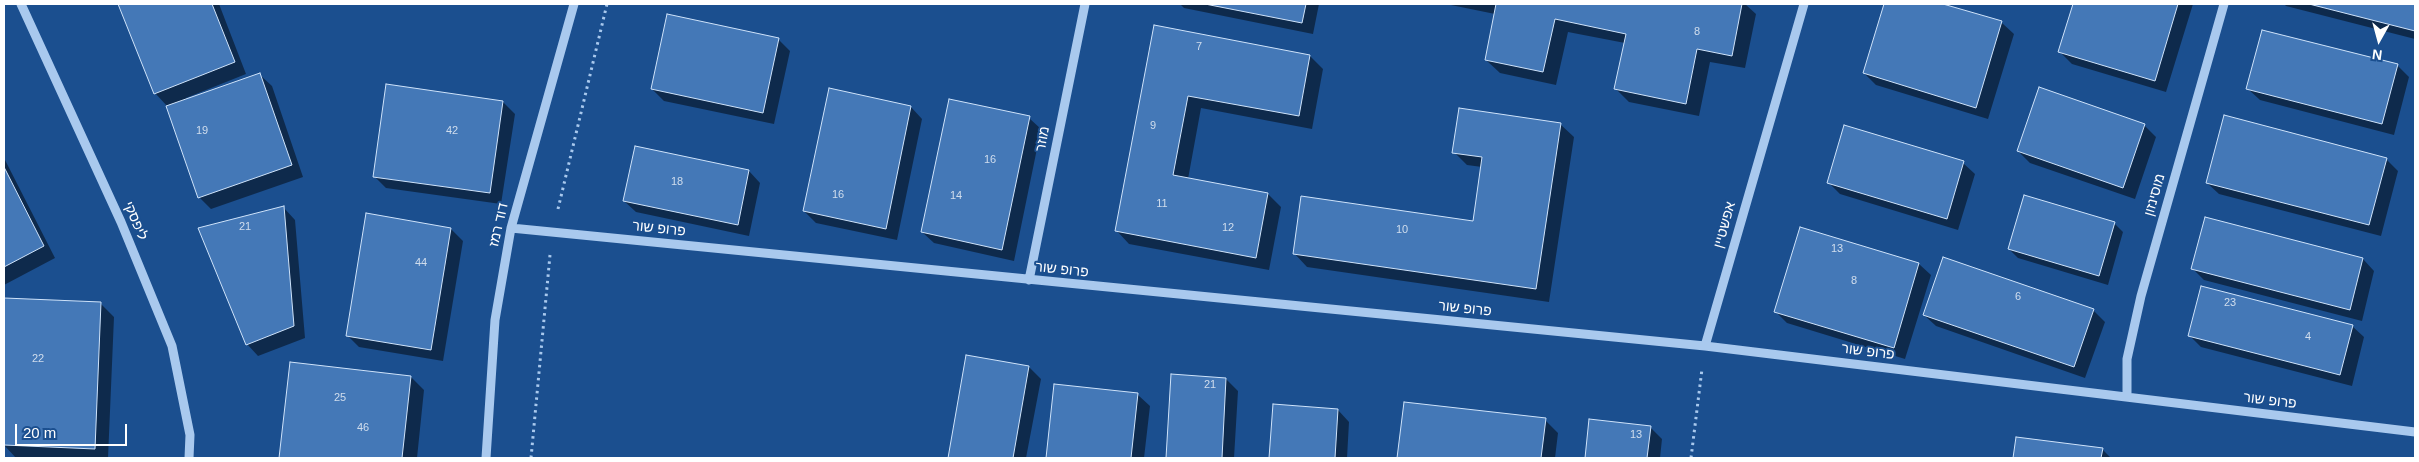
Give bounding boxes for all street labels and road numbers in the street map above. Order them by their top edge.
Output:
street label: מוזר [1032,125,1054,153]
street label: מוסינזון [2141,172,2169,218]
street label: ליפסקי [119,199,151,243]
street label: אפשטיין [1710,200,1740,250]
street label: דוד רמז [486,202,512,248]
street label: פרופ שור [632,218,686,240]
street label: פרופ שור [1035,259,1089,281]
street label: פרופ שור [1438,298,1492,320]
street label: פרופ שור [1840,340,1896,364]
street label: פרופ שור [2242,389,2298,413]

